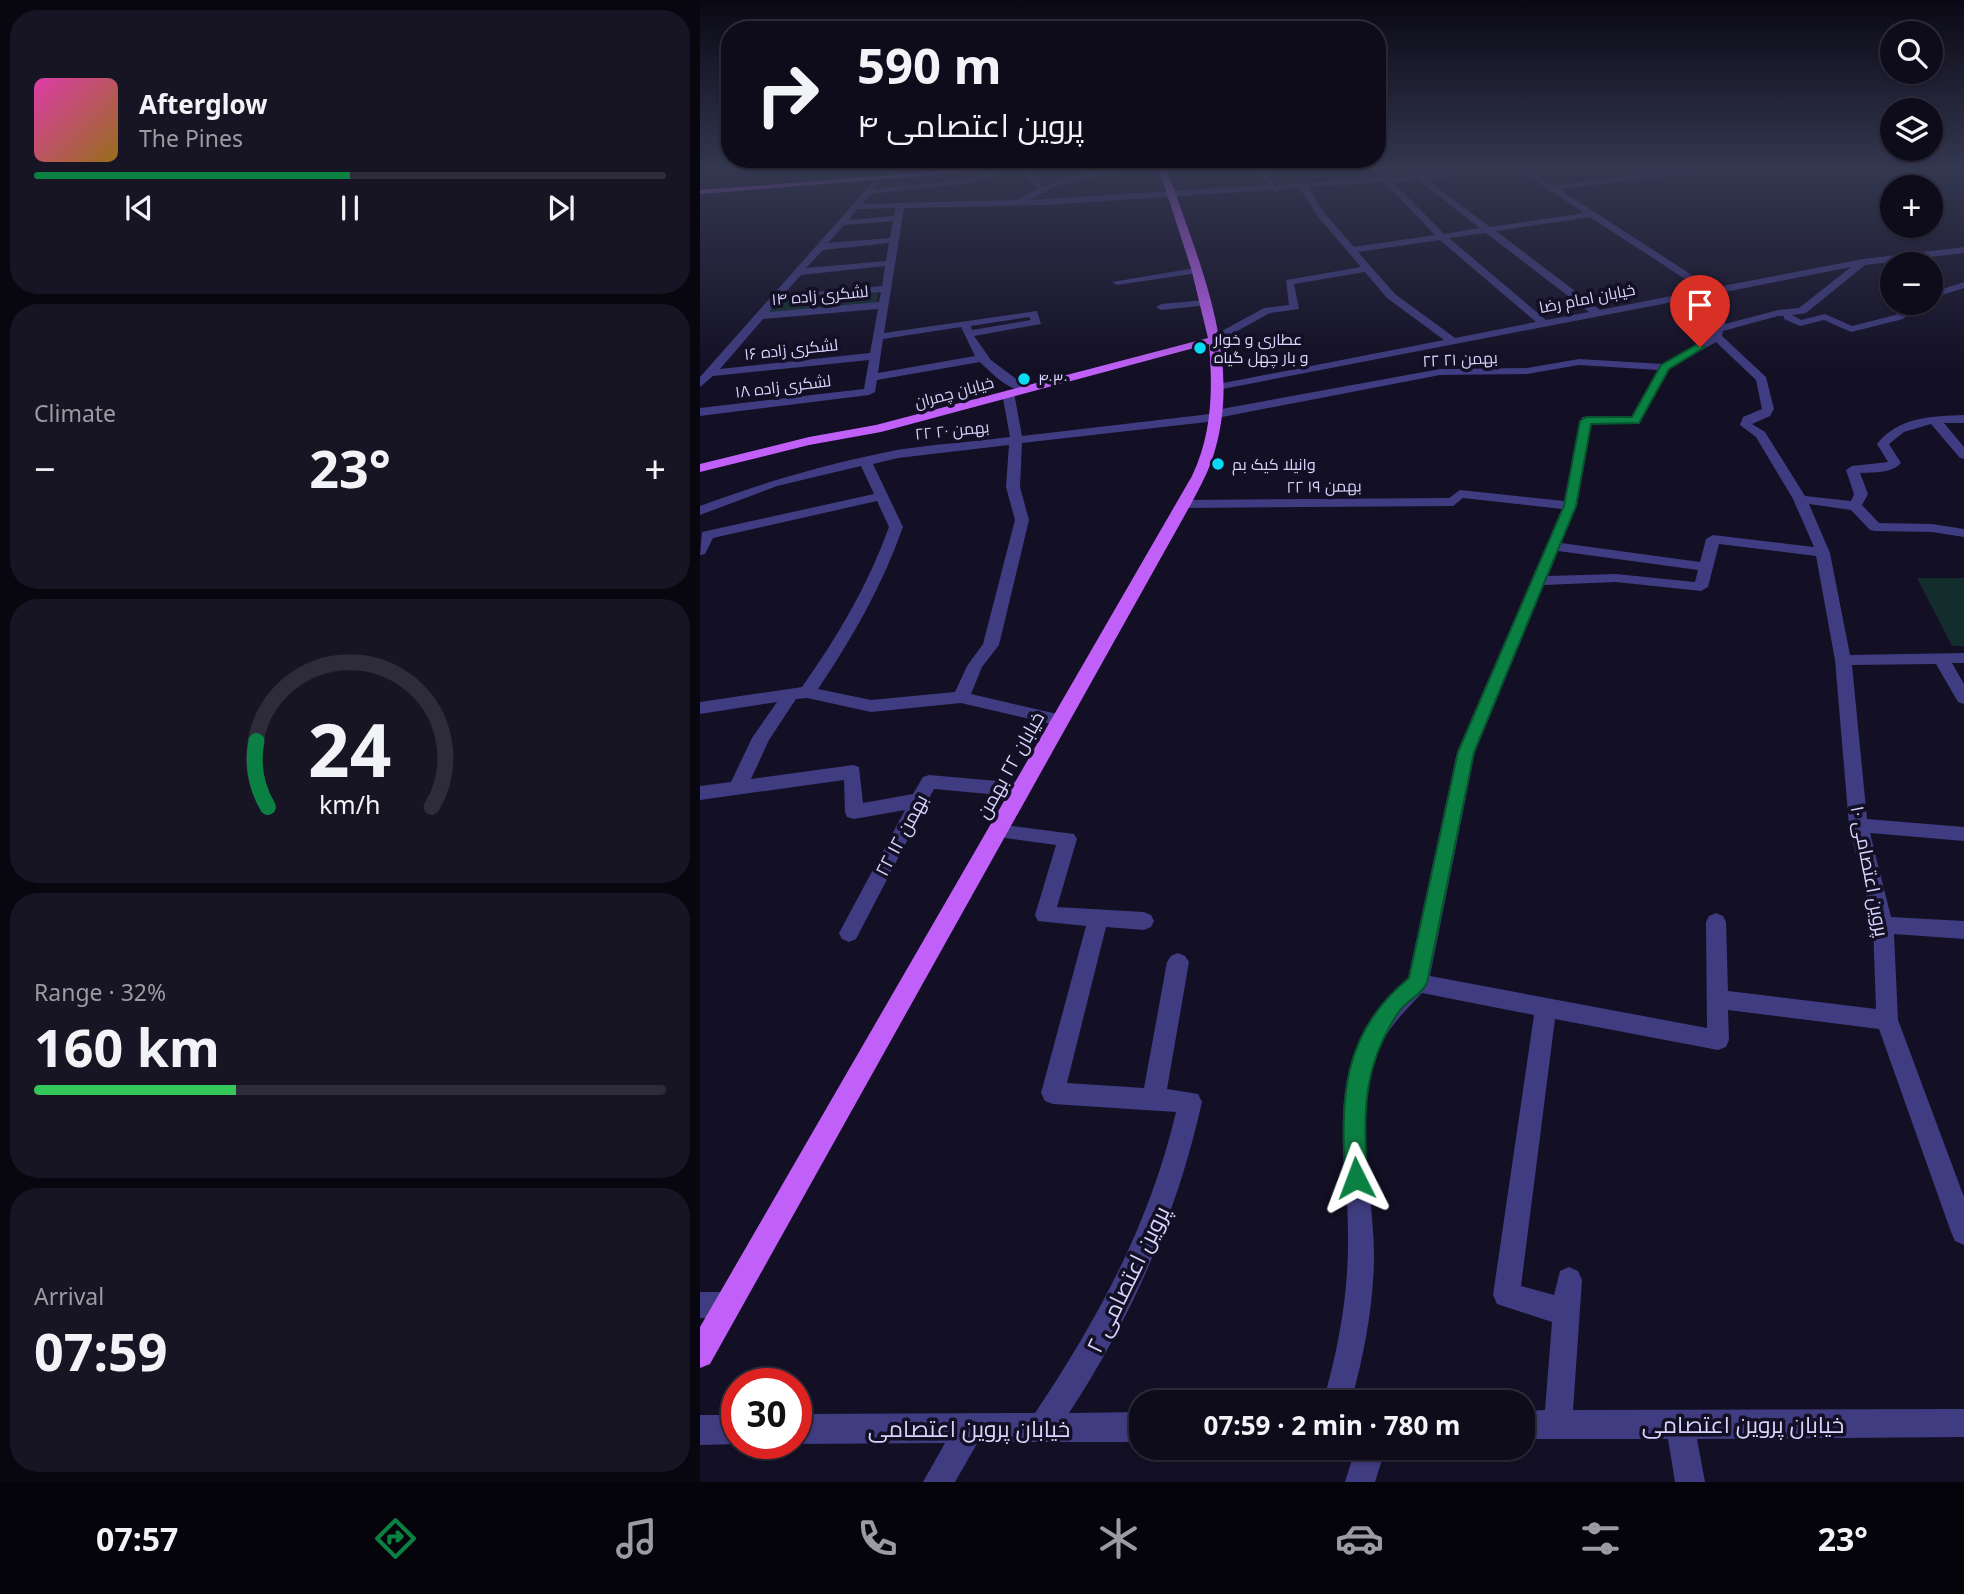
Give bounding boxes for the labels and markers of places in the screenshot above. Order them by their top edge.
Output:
pin [1670,275,1730,347]
place label: عطاری و خوار و بار چهل گیاه [1213,328,1309,369]
marker: عطاری و خوار و بار چهل گیاه [1192,340,1208,356]
place label: ۴۰۳۰ [1038,368,1067,390]
marker: ۴۰۳۰ [1016,371,1032,387]
place label: وانیلا کیک بم [1232,453,1316,476]
marker: وانیلا کیک بم [1210,456,1226,472]

